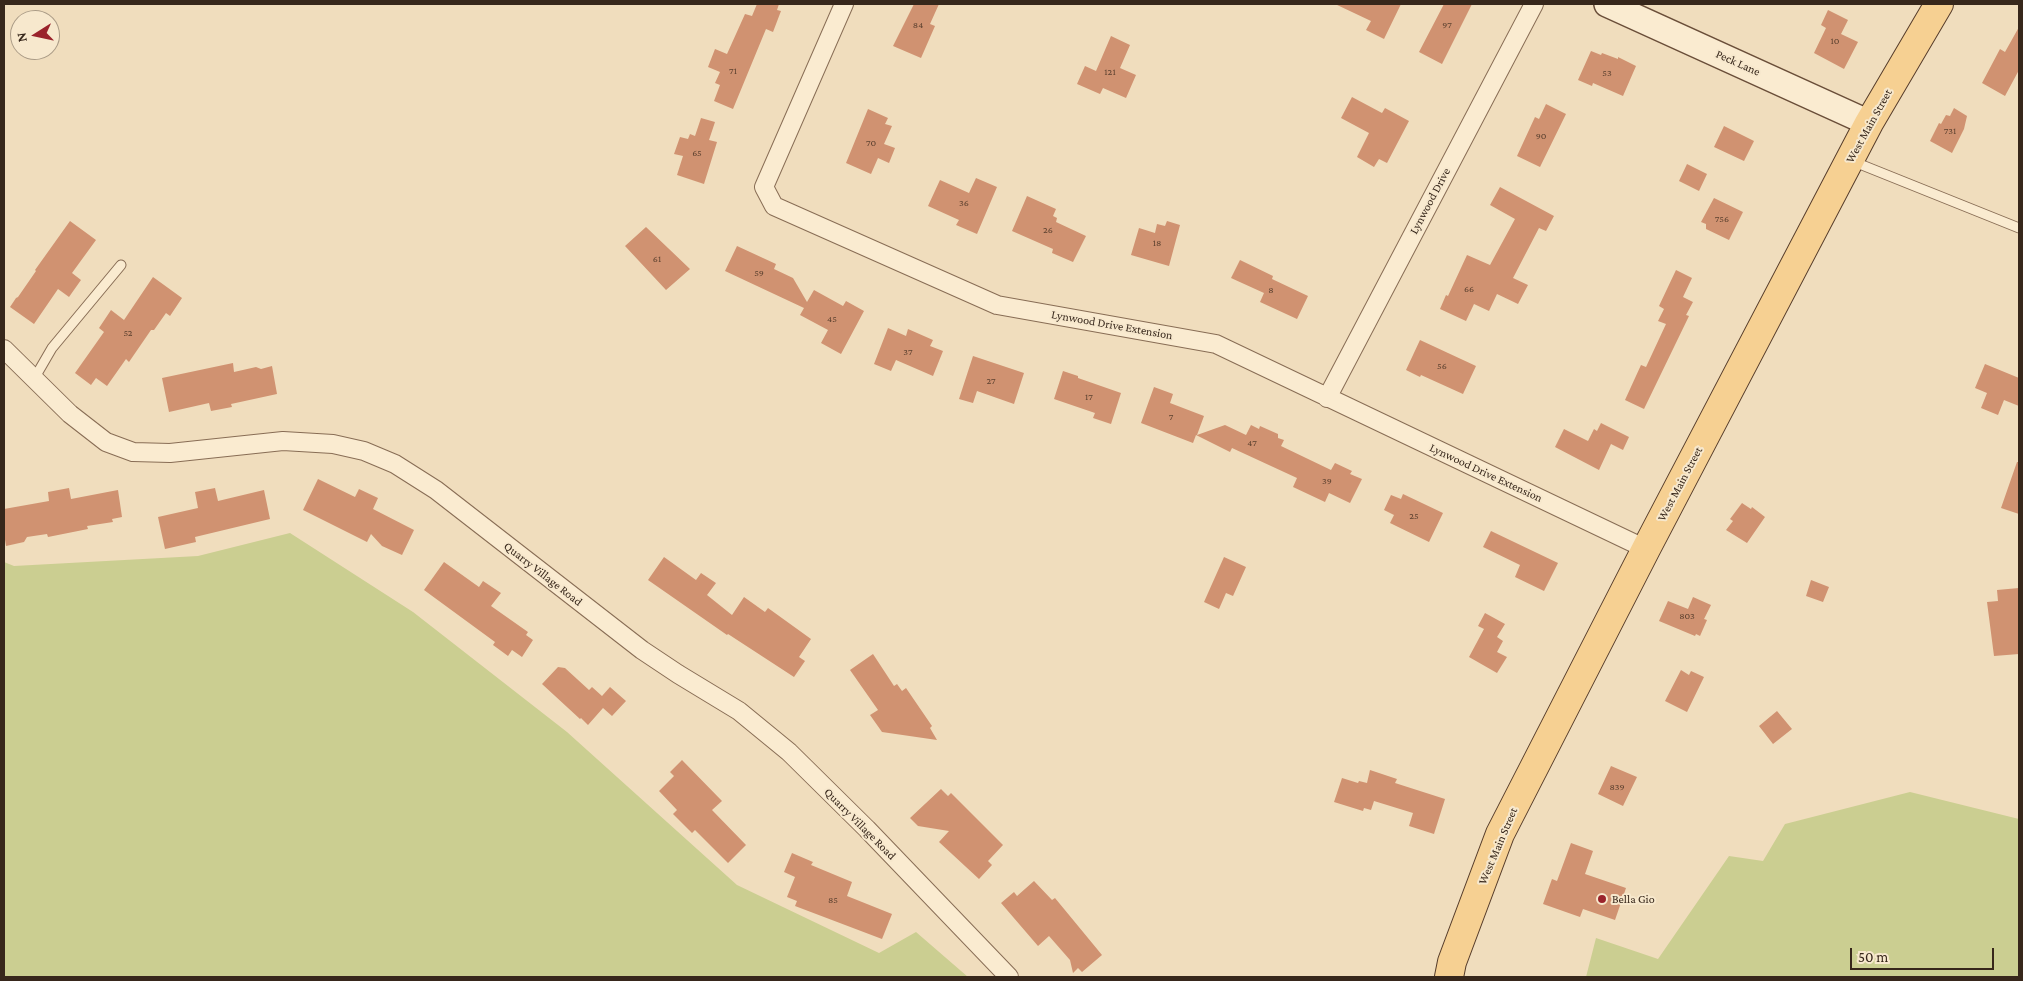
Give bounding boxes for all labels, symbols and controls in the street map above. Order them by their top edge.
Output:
north arrow [10,10,60,60]
house number: 84 [913,19,923,31]
house number: 97 [1442,19,1452,31]
text: N [13,31,30,44]
house number: 10 [1831,35,1839,47]
street label: Peck Lane [1713,47,1763,79]
house number: 71 [729,65,737,77]
house number: 121 [1104,66,1116,78]
house number: 53 [1602,67,1612,79]
street label: West Main Street [1843,87,1895,165]
house number: 731 [1944,125,1956,137]
house number: 90 [1536,130,1546,142]
house number: 70 [866,137,876,149]
house number: 65 [692,147,702,159]
street label: Lynwood Drive [1407,165,1453,237]
house number: 36 [959,197,969,209]
house number: 756 [1715,213,1729,225]
house number: 26 [1043,224,1053,236]
house number: 18 [1153,237,1161,249]
house number: 61 [653,253,661,265]
house number: 59 [754,267,764,279]
house number: 66 [1464,283,1474,295]
house number: 8 [1268,284,1274,296]
street label: Lynwood Drive Extension [1050,307,1174,343]
house number: 45 [827,313,837,325]
house number: 52 [123,327,133,339]
house number: 37 [903,346,913,358]
house number: 56 [1437,360,1447,372]
house number: 27 [986,375,996,387]
house number: 17 [1085,391,1093,403]
house number: 7 [1169,411,1173,423]
house number: 47 [1247,437,1257,449]
street label: Lynwood Drive Extension [1427,441,1545,505]
street label: West Main Street [1654,444,1706,524]
house number: 39 [1322,475,1332,487]
house number: 25 [1409,510,1419,522]
street label: Quarry Village Road [501,539,585,609]
house number: 803 [1679,610,1695,622]
house number: 839 [1610,781,1624,793]
street label: Quarry Village Road [821,785,899,863]
street label: West Main Street [1475,805,1521,887]
place label: Bella Gio [1612,892,1655,906]
marker: Bella Gio [1596,893,1608,905]
house number: 85 [828,894,838,906]
scale bar [1853,938,1997,970]
text: 50 m [1858,949,1888,965]

